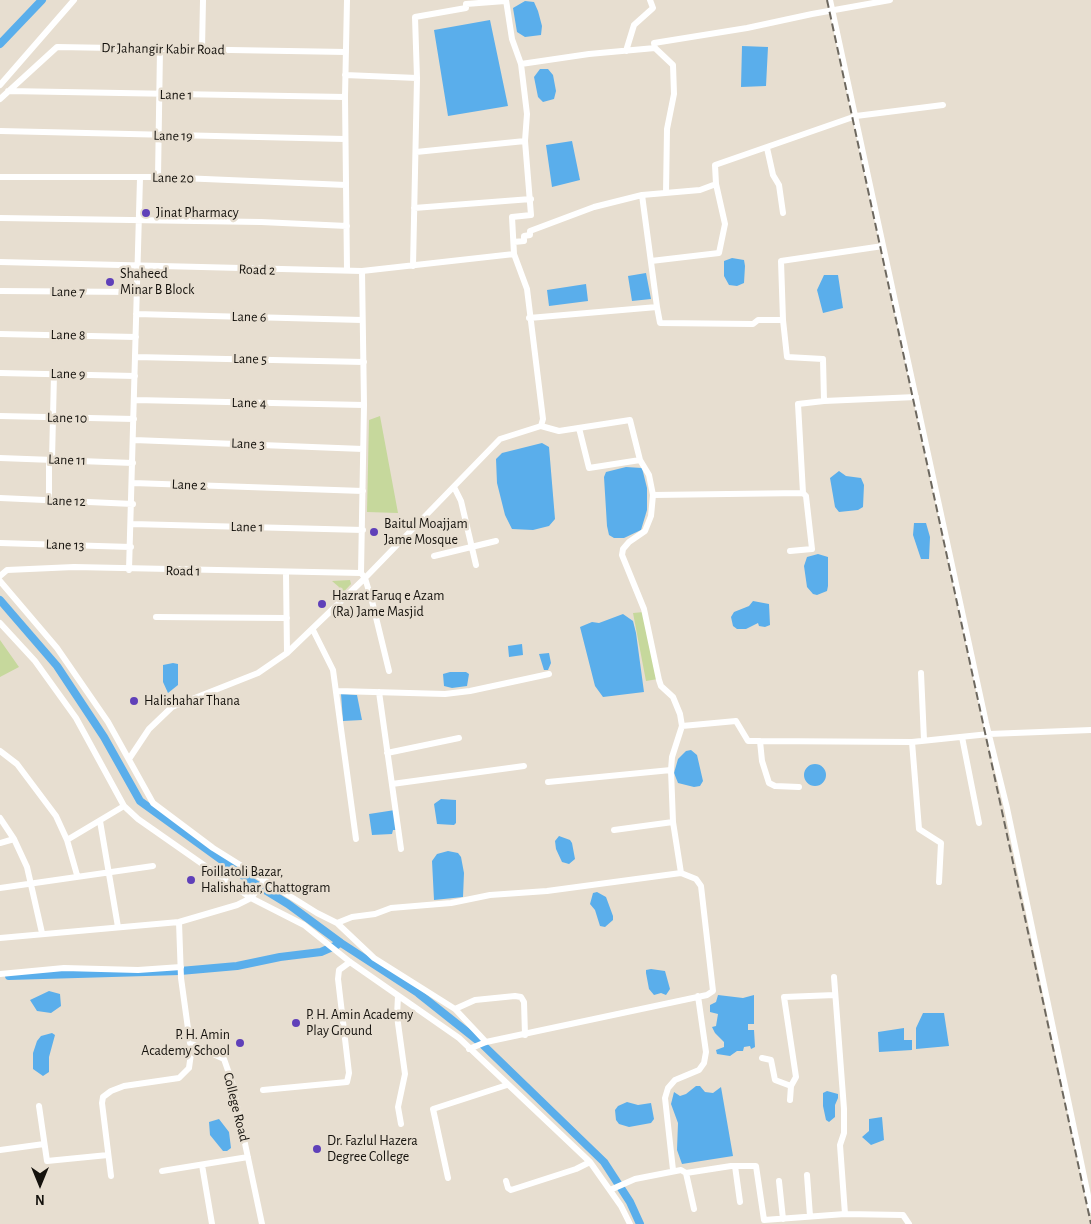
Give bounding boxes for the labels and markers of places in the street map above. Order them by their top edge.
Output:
place label: Jinat Pharmacy [156,205,239,221]
marker: Jinat Pharmacy [140,207,152,219]
place label: Shaheed Minar B Block [120,266,194,298]
marker: Shaheed Minar B Block [104,276,116,288]
place label: Baitul Moajjam Jame Mosque [384,516,468,548]
marker: Baitul Moajjam Jame Mosque [368,526,380,538]
place label: Hazrat Faruq e Azam (Ra) Jame Masjid [332,588,444,620]
marker: Hazrat Faruq e Azam (Ra) Jame Masjid [316,598,328,610]
place label: Halishahar Thana [144,693,240,709]
marker: Halishahar Thana [128,695,140,707]
place label: Foillatoli Bazar, Halishahar, Chattogram [201,864,330,896]
marker: Foillatoli Bazar, Halishahar, Chattogram [185,874,197,886]
place label: P. H. Amin Academy Play Ground [306,1007,413,1040]
marker: P. H. Amin Academy Play Ground [290,1017,302,1029]
place label: P. H. Amin Academy School [141,1027,230,1060]
marker: P. H. Amin Academy School [234,1037,246,1049]
place label: Dr. Fazlul Hazera Degree College [327,1133,418,1166]
marker: Dr. Fazlul Hazera Degree College [311,1143,323,1155]

